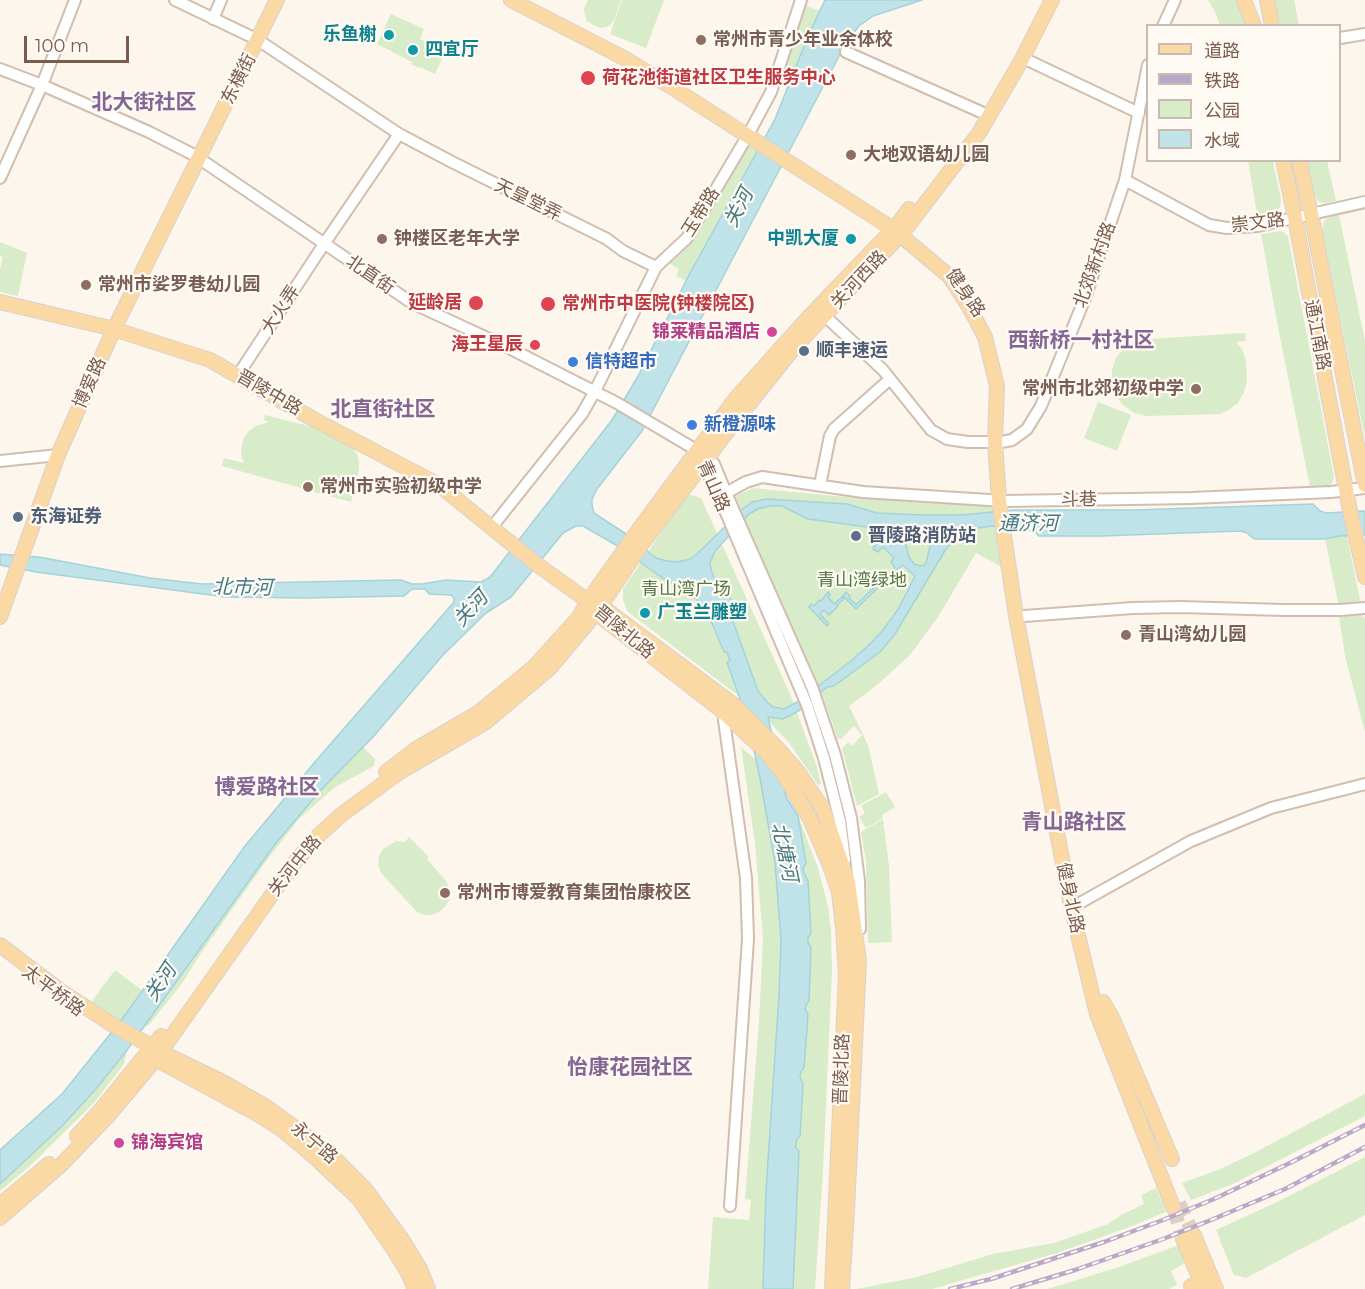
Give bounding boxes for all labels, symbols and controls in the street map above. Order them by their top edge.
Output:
scale bar [27,24,132,62]
place label: 乐鱼榭 [323,24,377,46]
legend [1146,24,1341,162]
marker: 乐鱼榭 [382,28,396,42]
place label: 常州市青少年业余体校 [713,29,893,51]
marker: 常州市青少年业余体校 [694,33,708,47]
text: 100 m [35,35,89,57]
place label: 四宜厅 [425,39,479,61]
text: 道路 [1204,40,1240,62]
marker: 四宜厅 [406,43,420,57]
street label: 东横街 [217,50,261,108]
place label: 荷花池街道社区卫生服务中心 [602,67,836,89]
marker: 荷花池街道社区卫生服务中心 [579,69,597,87]
text: 铁路 [1204,70,1240,92]
district label: 北大街社区 [92,90,196,116]
text: 公园 [1204,100,1240,122]
text: 水域 [1204,130,1240,152]
place label: 大地双语幼儿园 [863,144,989,166]
marker: 大地双语幼儿园 [844,148,858,162]
street label: 天皇堂弄 [491,175,565,225]
street label: 玉带路 [678,183,724,241]
water label: 关河 [719,185,759,231]
street label: 崇文路 [1230,209,1286,237]
street label: 北郊新村路 [1069,219,1121,311]
place label: 钟楼区老年大学 [394,228,520,250]
place label: 中凯大厦 [767,228,839,250]
marker: 钟楼区老年大学 [375,232,389,246]
marker: 中凯大厦 [844,232,858,246]
street label: 关河西路 [827,246,891,314]
street label: 北直街 [342,251,398,299]
street label: 健身路 [941,265,989,321]
place label: 常州市娑罗巷幼儿园 [98,274,260,296]
marker: 常州市娑罗巷幼儿园 [79,278,93,292]
street label: 大火弄 [257,281,305,339]
place label: 延龄居 [408,292,462,314]
place label: 常州市中医院(钟楼院区) [562,293,755,315]
marker: 延龄居 [467,294,485,312]
marker: 常州市中医院(钟楼院区) [539,295,557,313]
street label: 通江南路 [1300,298,1334,372]
place label: 锦莱精品酒店 [652,321,760,343]
marker: 锦莱精品酒店 [765,325,779,339]
district label: 西新桥一村社区 [1008,328,1154,354]
place label: 海王星辰 [451,334,523,356]
marker: 海王星辰 [528,338,542,352]
place label: 顺丰速运 [816,340,888,362]
marker: 顺丰速运 [797,344,811,358]
place label: 信特超市 [585,351,657,373]
street label: 博爱路 [69,354,111,412]
marker: 信特超市 [566,355,580,369]
street label: 晋陵中路 [232,366,306,420]
place label: 常州市北郊初级中学 [1022,378,1184,400]
marker: 常州市北郊初级中学 [1189,382,1203,396]
district label: 北直街社区 [331,397,435,423]
place label: 新橙源味 [704,414,776,436]
marker: 新橙源味 [685,418,699,432]
street label: 青山路 [692,457,734,515]
place label: 常州市实验初级中学 [320,476,482,498]
marker: 常州市实验初级中学 [301,480,315,494]
street label: 斗巷 [1061,489,1097,511]
place label: 东海证券 [30,506,102,528]
marker: 东海证券 [11,510,25,524]
water label: 通济河 [998,512,1058,536]
place label: 晋陵路消防站 [868,525,976,547]
marker: 晋陵路消防站 [849,529,863,543]
park label: 青山湾绿地 [817,570,907,592]
water label: 北市河 [212,575,272,601]
park label: 青山湾广场 [641,579,731,601]
water label: 关河 [449,586,493,632]
street label: 晋陵北路 [589,601,659,663]
place label: 广玉兰雕塑 [657,602,747,624]
marker: 广玉兰雕塑 [638,606,652,620]
place label: 青山湾幼儿园 [1138,624,1246,646]
marker: 青山湾幼儿园 [1119,628,1133,642]
district label: 博爱路社区 [215,775,319,801]
district label: 青山路社区 [1022,810,1126,836]
water label: 北塘河 [766,820,802,884]
street label: 关河中路 [264,831,326,901]
street label: 健身北路 [1052,861,1088,935]
place label: 常州市博爱教育集团怡康校区 [457,882,691,904]
marker: 常州市博爱教育集团怡康校区 [438,886,452,900]
water label: 关河 [140,960,182,1006]
street label: 太平桥路 [18,961,88,1021]
street label: 晋陵北路 [830,1033,854,1105]
district label: 怡康花园社区 [567,1055,693,1081]
street label: 永宁路 [286,1117,342,1169]
place label: 锦海宾馆 [131,1132,203,1154]
marker: 锦海宾馆 [112,1136,126,1150]

